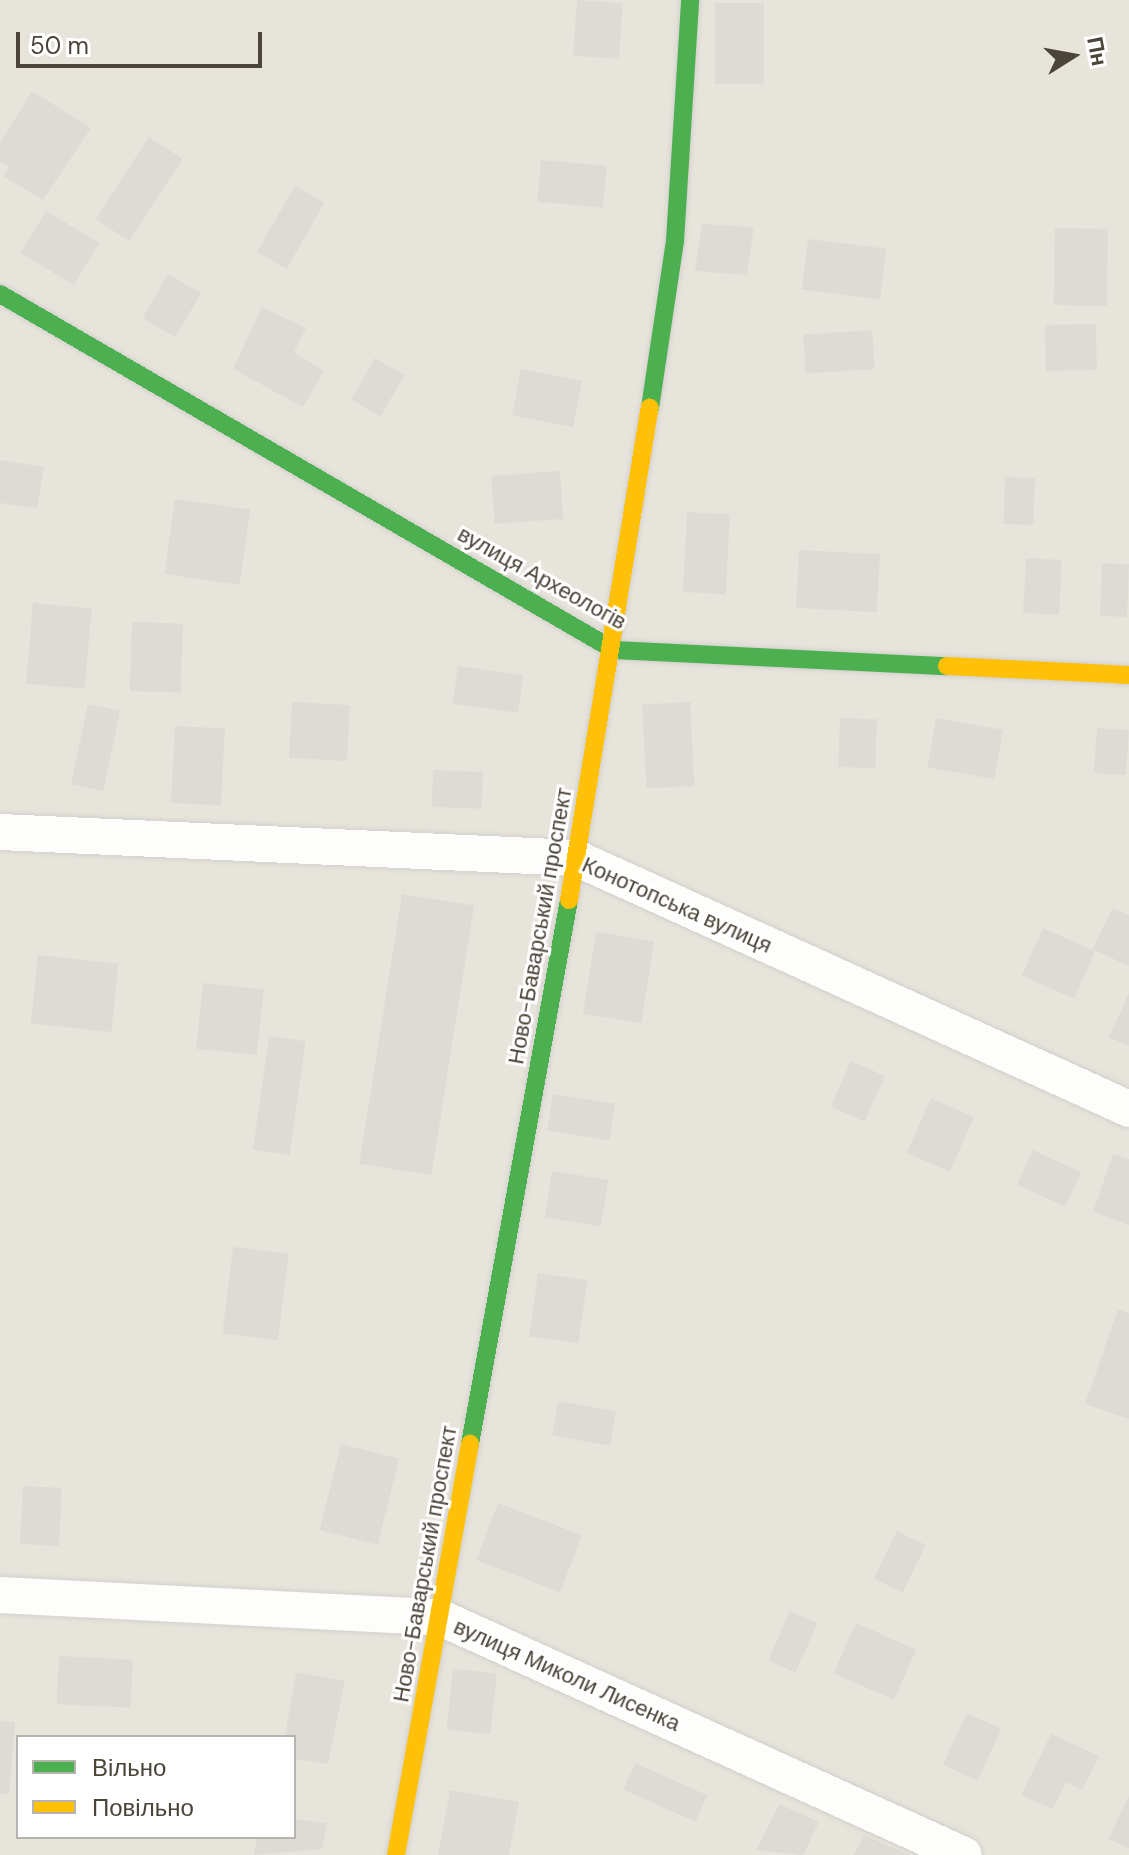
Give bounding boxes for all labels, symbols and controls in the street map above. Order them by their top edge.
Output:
scale bar [20,16,266,66]
north arrow [1033,16,1113,96]
text: 50 m [30,30,89,61]
text: Пн [1080,34,1114,68]
street label: вулиця Археологів [453,521,631,635]
street label: Ново-Баварський проспект [503,786,577,1066]
street label: Конотопська вулиця [578,851,776,959]
street label: Ново-Баварський проспект [388,1424,462,1704]
street label: вулиця Миколи Лисенка [450,1613,684,1737]
legend [16,1735,296,1839]
text: Вільно [92,1752,166,1783]
text: Повільно [92,1792,194,1823]

